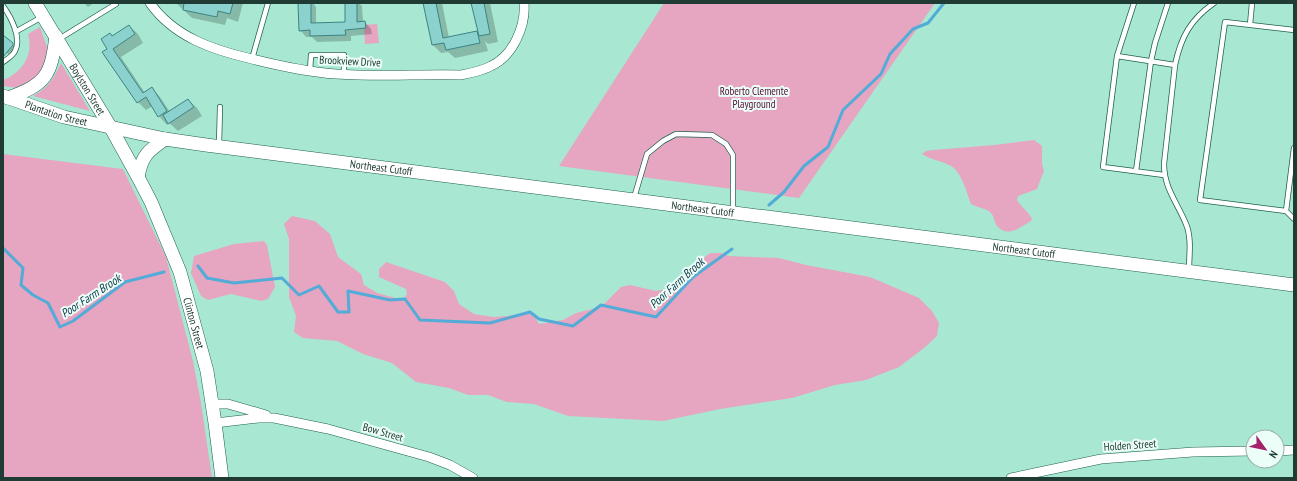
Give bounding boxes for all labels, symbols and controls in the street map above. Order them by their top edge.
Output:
street label: Brookview Drive [319,52,382,70]
street label: Boylston Street [66,61,109,118]
park label: Roberto Clemente Playground [720,84,789,111]
street label: Plantation Street [23,97,89,129]
street label: Northeast Cutoff [349,157,414,179]
street label: Northeast Cutoff [671,198,736,220]
street label: Northeast Cutoff [992,239,1057,261]
water label: Poor Farm Brook [646,253,708,311]
water label: Poor Farm Brook [58,270,125,321]
street label: Clinton Street [180,296,208,350]
street label: Bow Street [361,420,405,444]
north arrow [1245,429,1285,469]
street label: Holden Street [1103,436,1157,454]
text: N [1266,448,1281,461]

